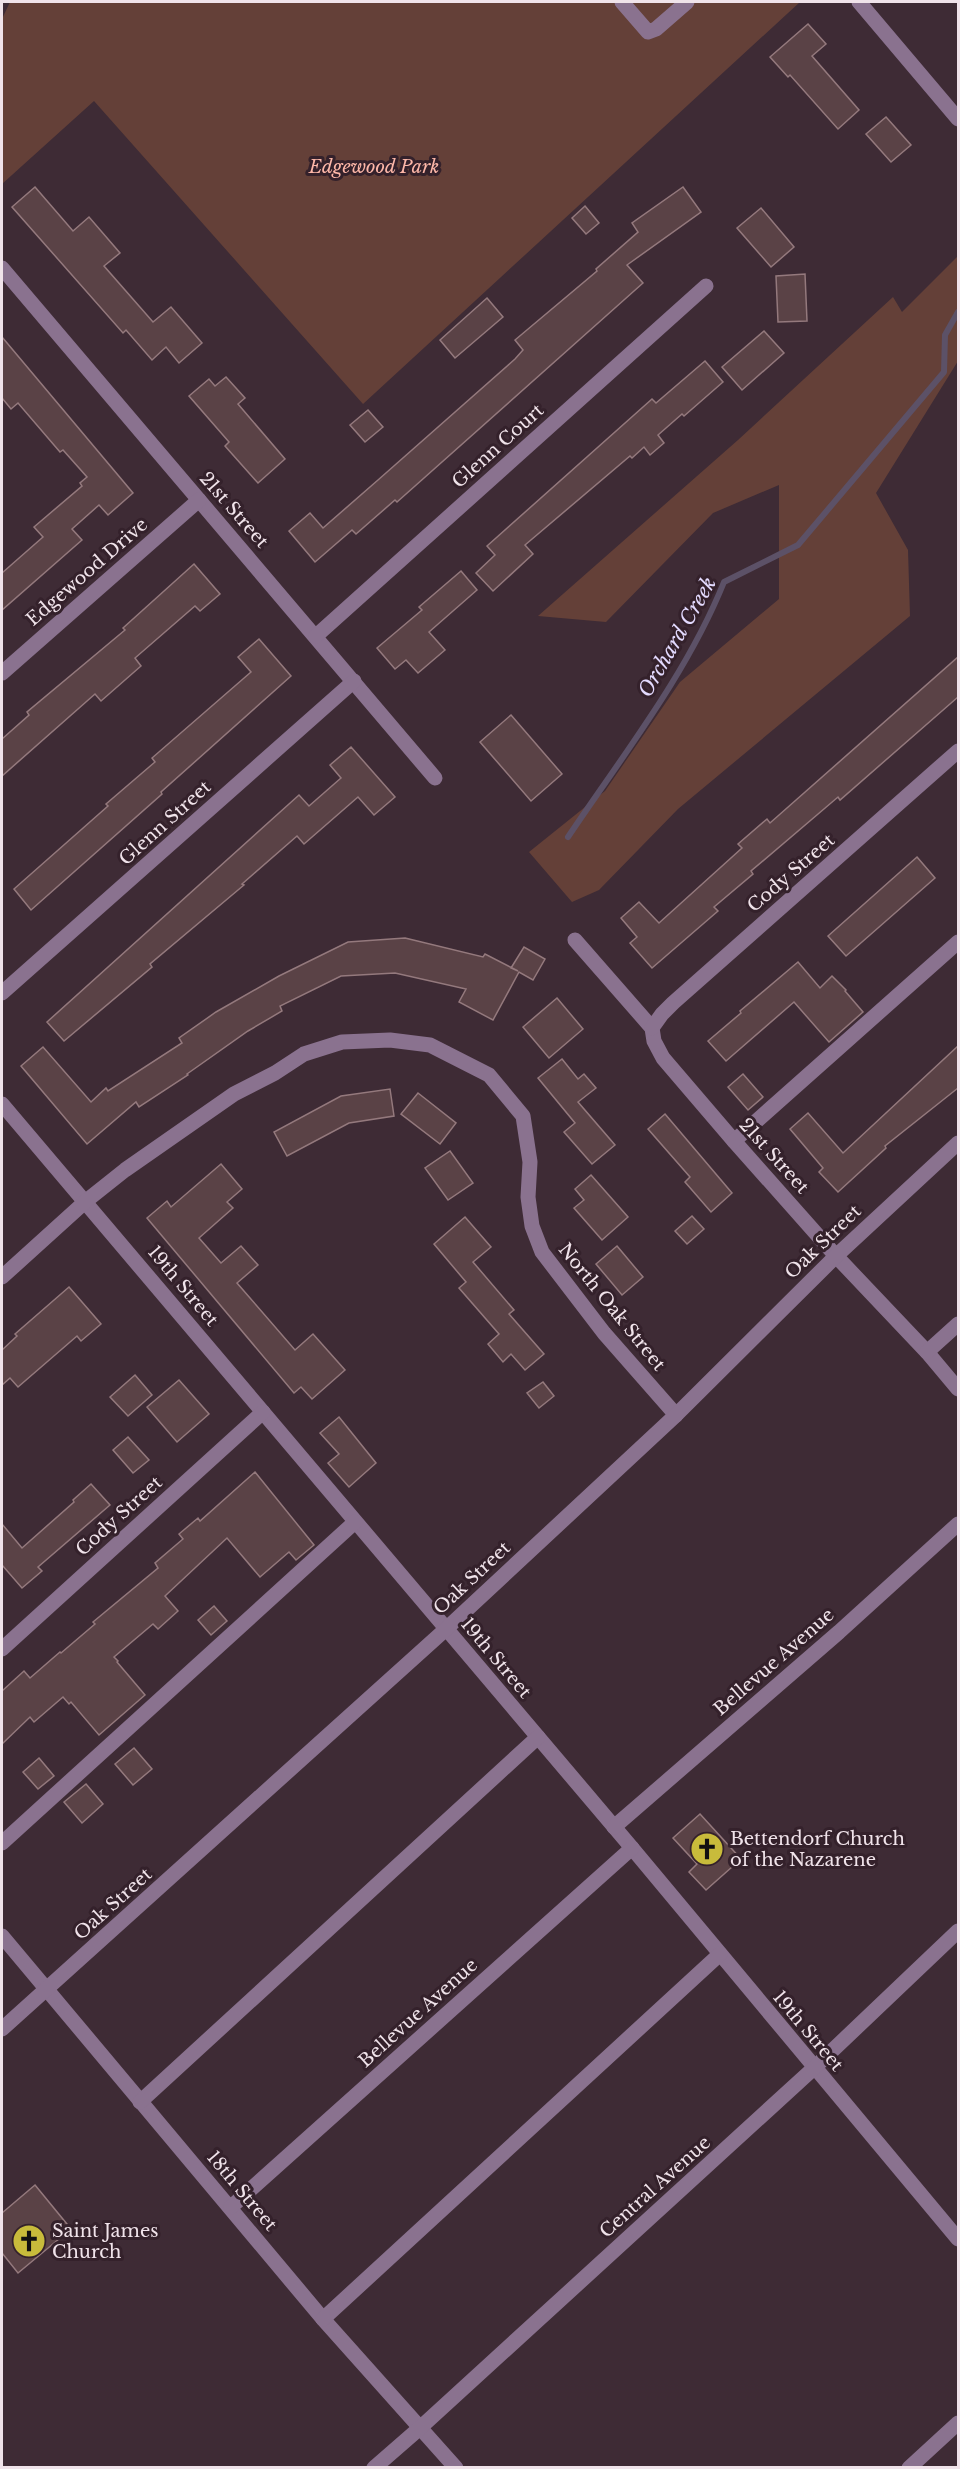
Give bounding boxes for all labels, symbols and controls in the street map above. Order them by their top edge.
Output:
park label: Edgewood Park [308,156,439,178]
street label: Glenn Court [448,399,548,493]
street label: 21st Street [195,468,273,553]
street label: Edgewood Drive [22,513,152,631]
water label: Orchard Creek [633,573,721,701]
street label: Glenn Street [115,776,216,870]
street label: Cody Street [743,829,839,917]
street label: 21st Street [735,1114,814,1198]
street label: Oak Street [780,1200,866,1284]
street label: North Oak Street [554,1239,670,1375]
street label: 19th Street [143,1241,223,1331]
street label: Cody Street [71,1471,167,1560]
street label: Oak Street [429,1537,515,1619]
street label: Bellevue Avenue [709,1604,839,1720]
street label: 19th Street [456,1613,536,1703]
place label: Bettendorf Church of the Nazarene [730,1828,905,1871]
church icon: Bettendorf Church of the Nazarene [689,1831,725,1867]
street label: Oak Street [70,1863,157,1945]
street label: Bellevue Avenue [354,1954,482,2072]
street label: 19th Street [768,1986,848,2076]
street label: Central Avenue [595,2132,715,2242]
street label: 18th Street [202,2147,282,2236]
place label: Saint James Church [52,2220,158,2263]
church icon: Saint James Church [11,2223,47,2259]

